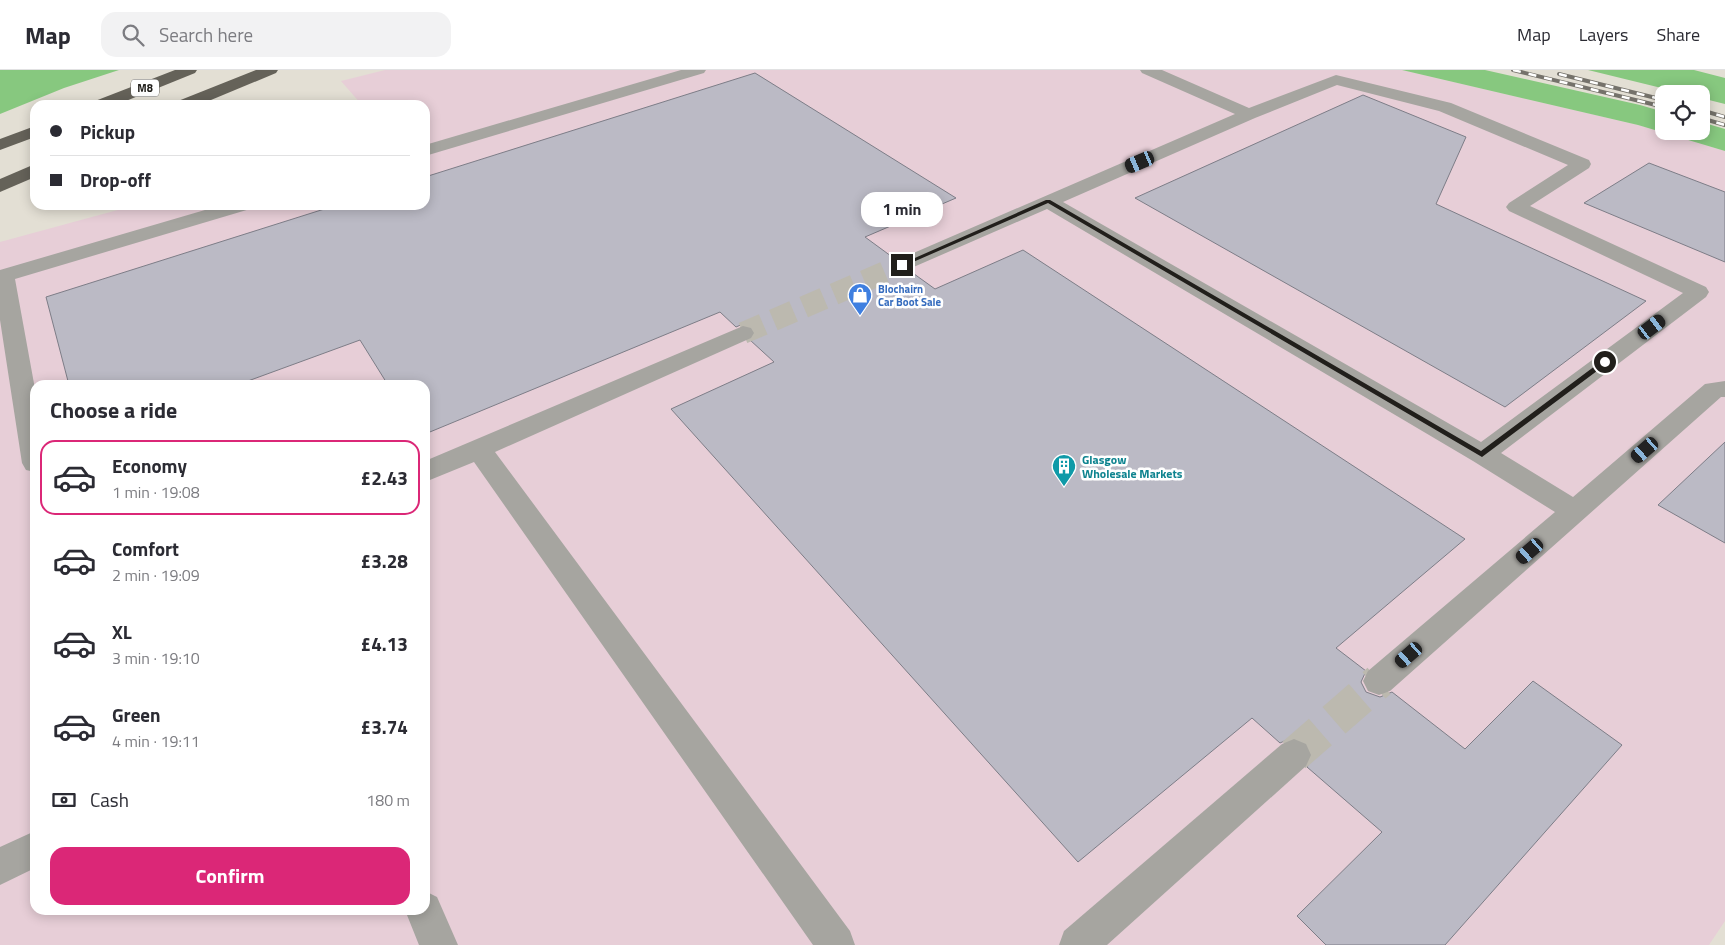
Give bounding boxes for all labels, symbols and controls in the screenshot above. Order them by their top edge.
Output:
search box [101,12,451,57]
text: Map [25,17,71,53]
text: Search here [159,20,253,49]
icon: search [119,21,147,49]
text: Map [1517,21,1551,48]
text: Layers [1579,21,1628,48]
text: Share [1656,21,1700,48]
road number: M8 [131,80,159,97]
map controls [1655,85,1710,140]
button: locate [1655,85,1710,140]
text: Pickup [80,117,135,146]
car [1123,149,1156,175]
text: Drop-off [80,165,151,194]
callout: 1 min [861,192,943,228]
text: 1 min [883,197,921,221]
route end [891,254,913,276]
place label: Blochairn Car Boot Sale [878,281,942,310]
shop icon: Blochairn Car Boot Sale [847,282,873,316]
car [1635,312,1668,342]
route start [1594,351,1616,373]
text: Choose a ride [50,393,177,427]
car [1628,434,1661,466]
place label: Glasgow Wholesale Markets [1082,450,1183,483]
text: Economy [112,451,187,480]
building icon: Glasgow Wholesale Markets [1051,453,1077,487]
icon: car [52,455,97,500]
text: £2.43 [361,463,408,492]
text: 1 min · 19:08 [112,480,200,504]
text: Comfort [112,534,179,563]
car [1513,535,1546,567]
icon: car [52,538,97,583]
text: £3.28 [361,546,408,575]
text: 2 min · 19:09 [112,563,200,587]
text: XL [112,617,132,646]
icon: car [52,621,97,666]
text: £4.13 [361,629,408,658]
car [1392,639,1425,671]
text: 3 min · 19:10 [112,646,200,670]
text: Green [112,700,161,729]
icon: car [52,704,97,749]
text: £3.74 [361,712,408,741]
text: 4 min · 19:11 [112,729,200,753]
text: Cash [90,785,129,814]
icon: cash [50,786,78,814]
text: 180 m [366,788,410,812]
button: Confirm [50,847,410,905]

